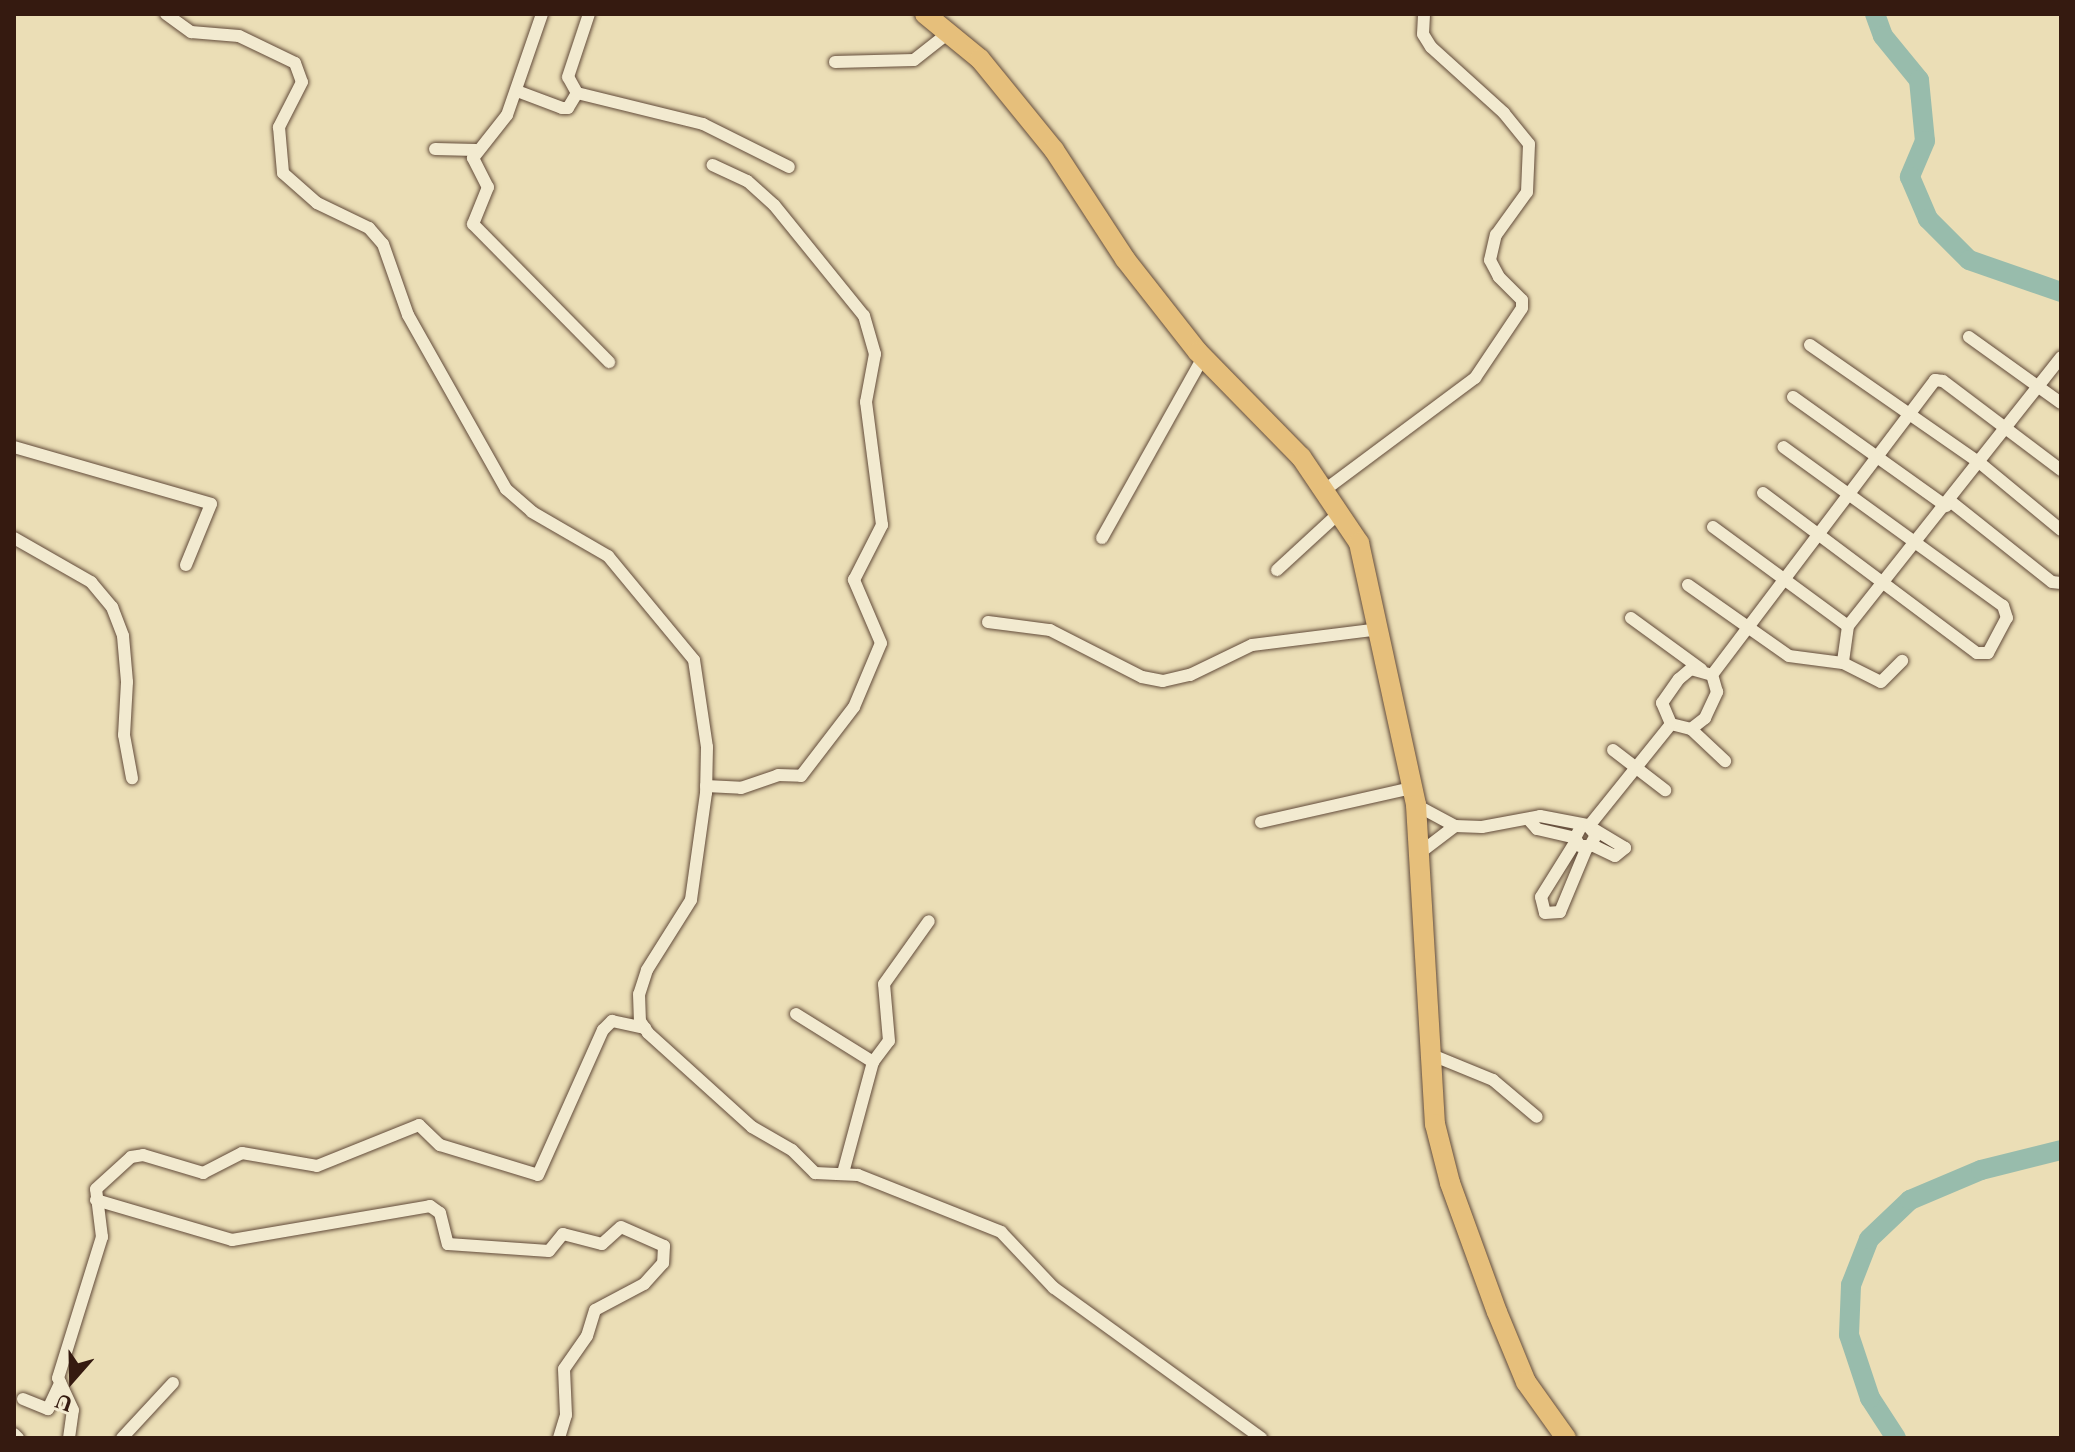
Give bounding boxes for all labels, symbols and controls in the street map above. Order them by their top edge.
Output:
north arrow [32,1340,112,1420]
text: U [51,1387,76,1419]

